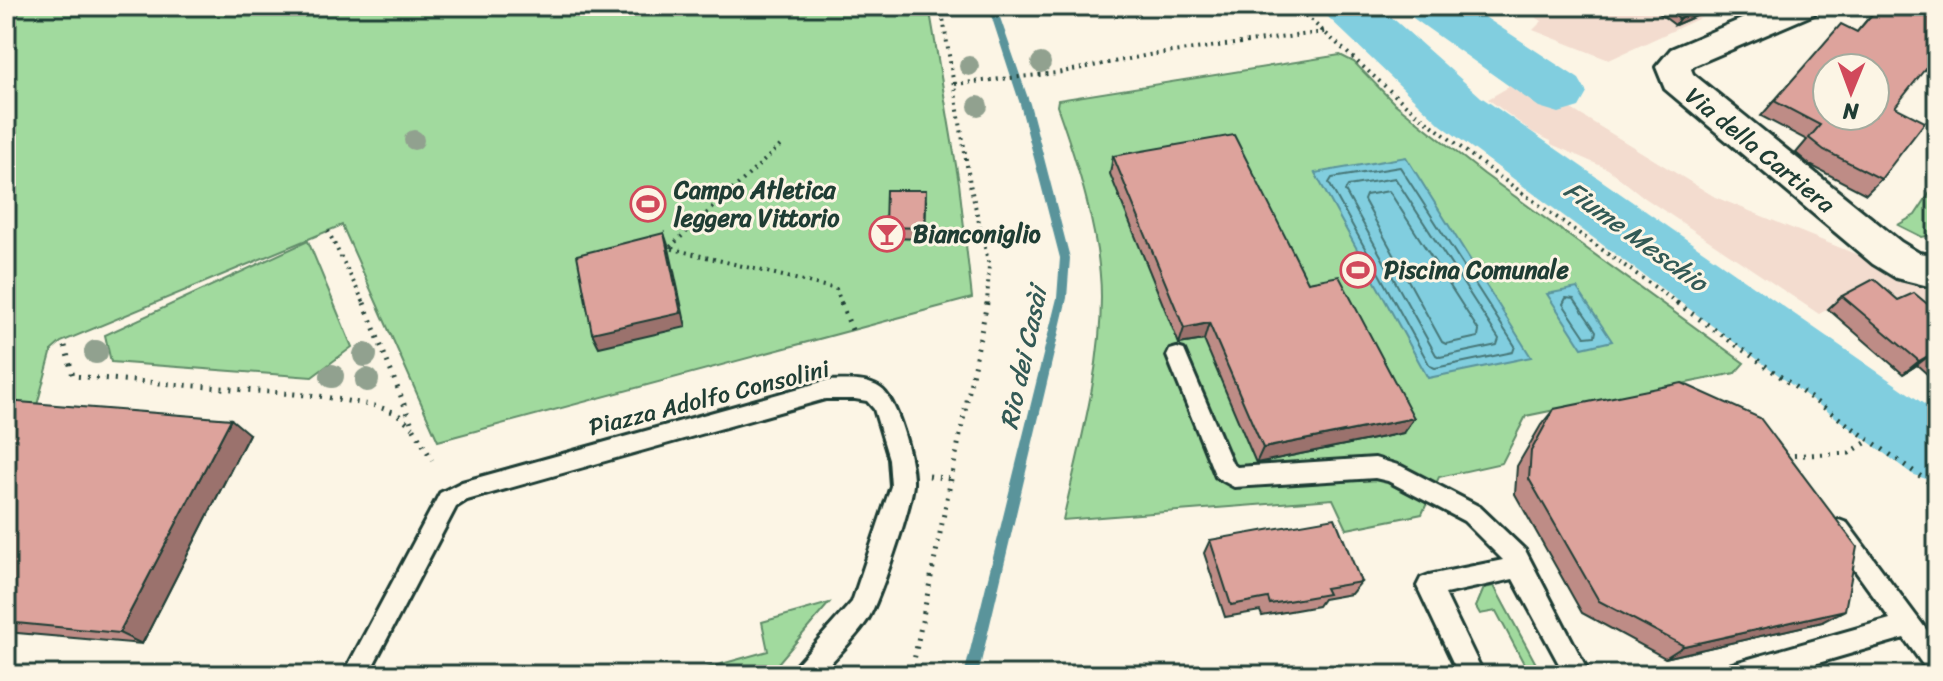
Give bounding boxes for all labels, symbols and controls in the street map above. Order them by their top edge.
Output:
north arrow [1811,52,1891,132]
street label: Via della Cartiera [1675,76,1845,225]
text: N [1842,92,1860,131]
water label: Fiume Meschio [1554,168,1719,305]
place label: Campo Atletica leggera Vittorio [673,169,840,239]
sports icon: Campo Atletica leggera Vittorio [629,185,667,223]
place label: Bianconiglio [913,213,1041,255]
bar icon: Bianconiglio [868,215,906,253]
place label: Piscina Comunale [1384,249,1569,291]
sports icon: Piscina Comunale [1339,251,1377,289]
water label: Rio dei Casài [985,278,1062,433]
street label: Piazza Adolfo Consolini [584,348,834,448]

